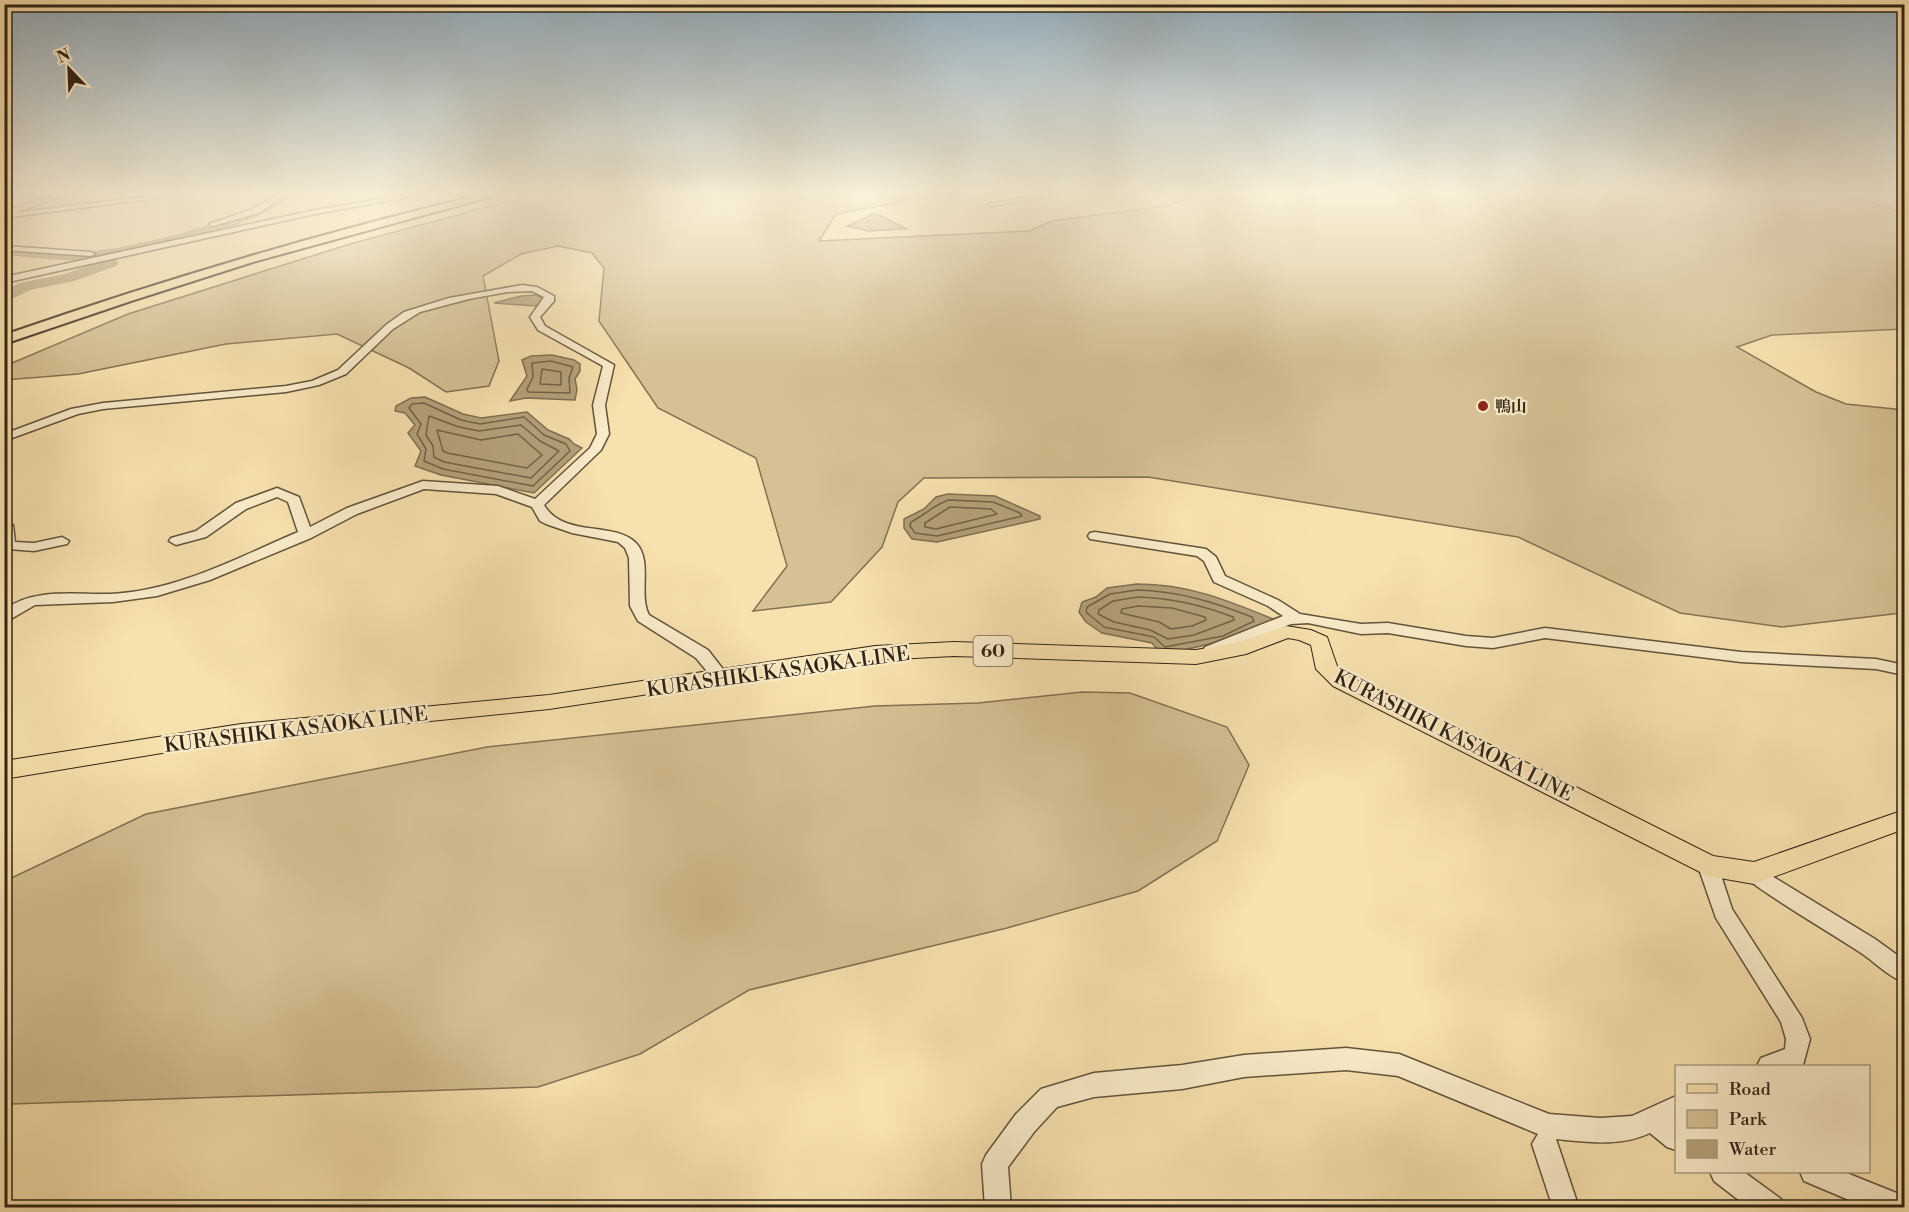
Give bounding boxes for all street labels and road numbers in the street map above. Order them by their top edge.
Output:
road number: 60 [974,636,1012,666]
street label: KURASHIKI KASAOKA LINE [645,642,911,703]
street label: KURASHIKI KASAOKA LINE [1329,665,1577,808]
street label: KURASHIKI KASAOKA LINE [163,702,429,759]

